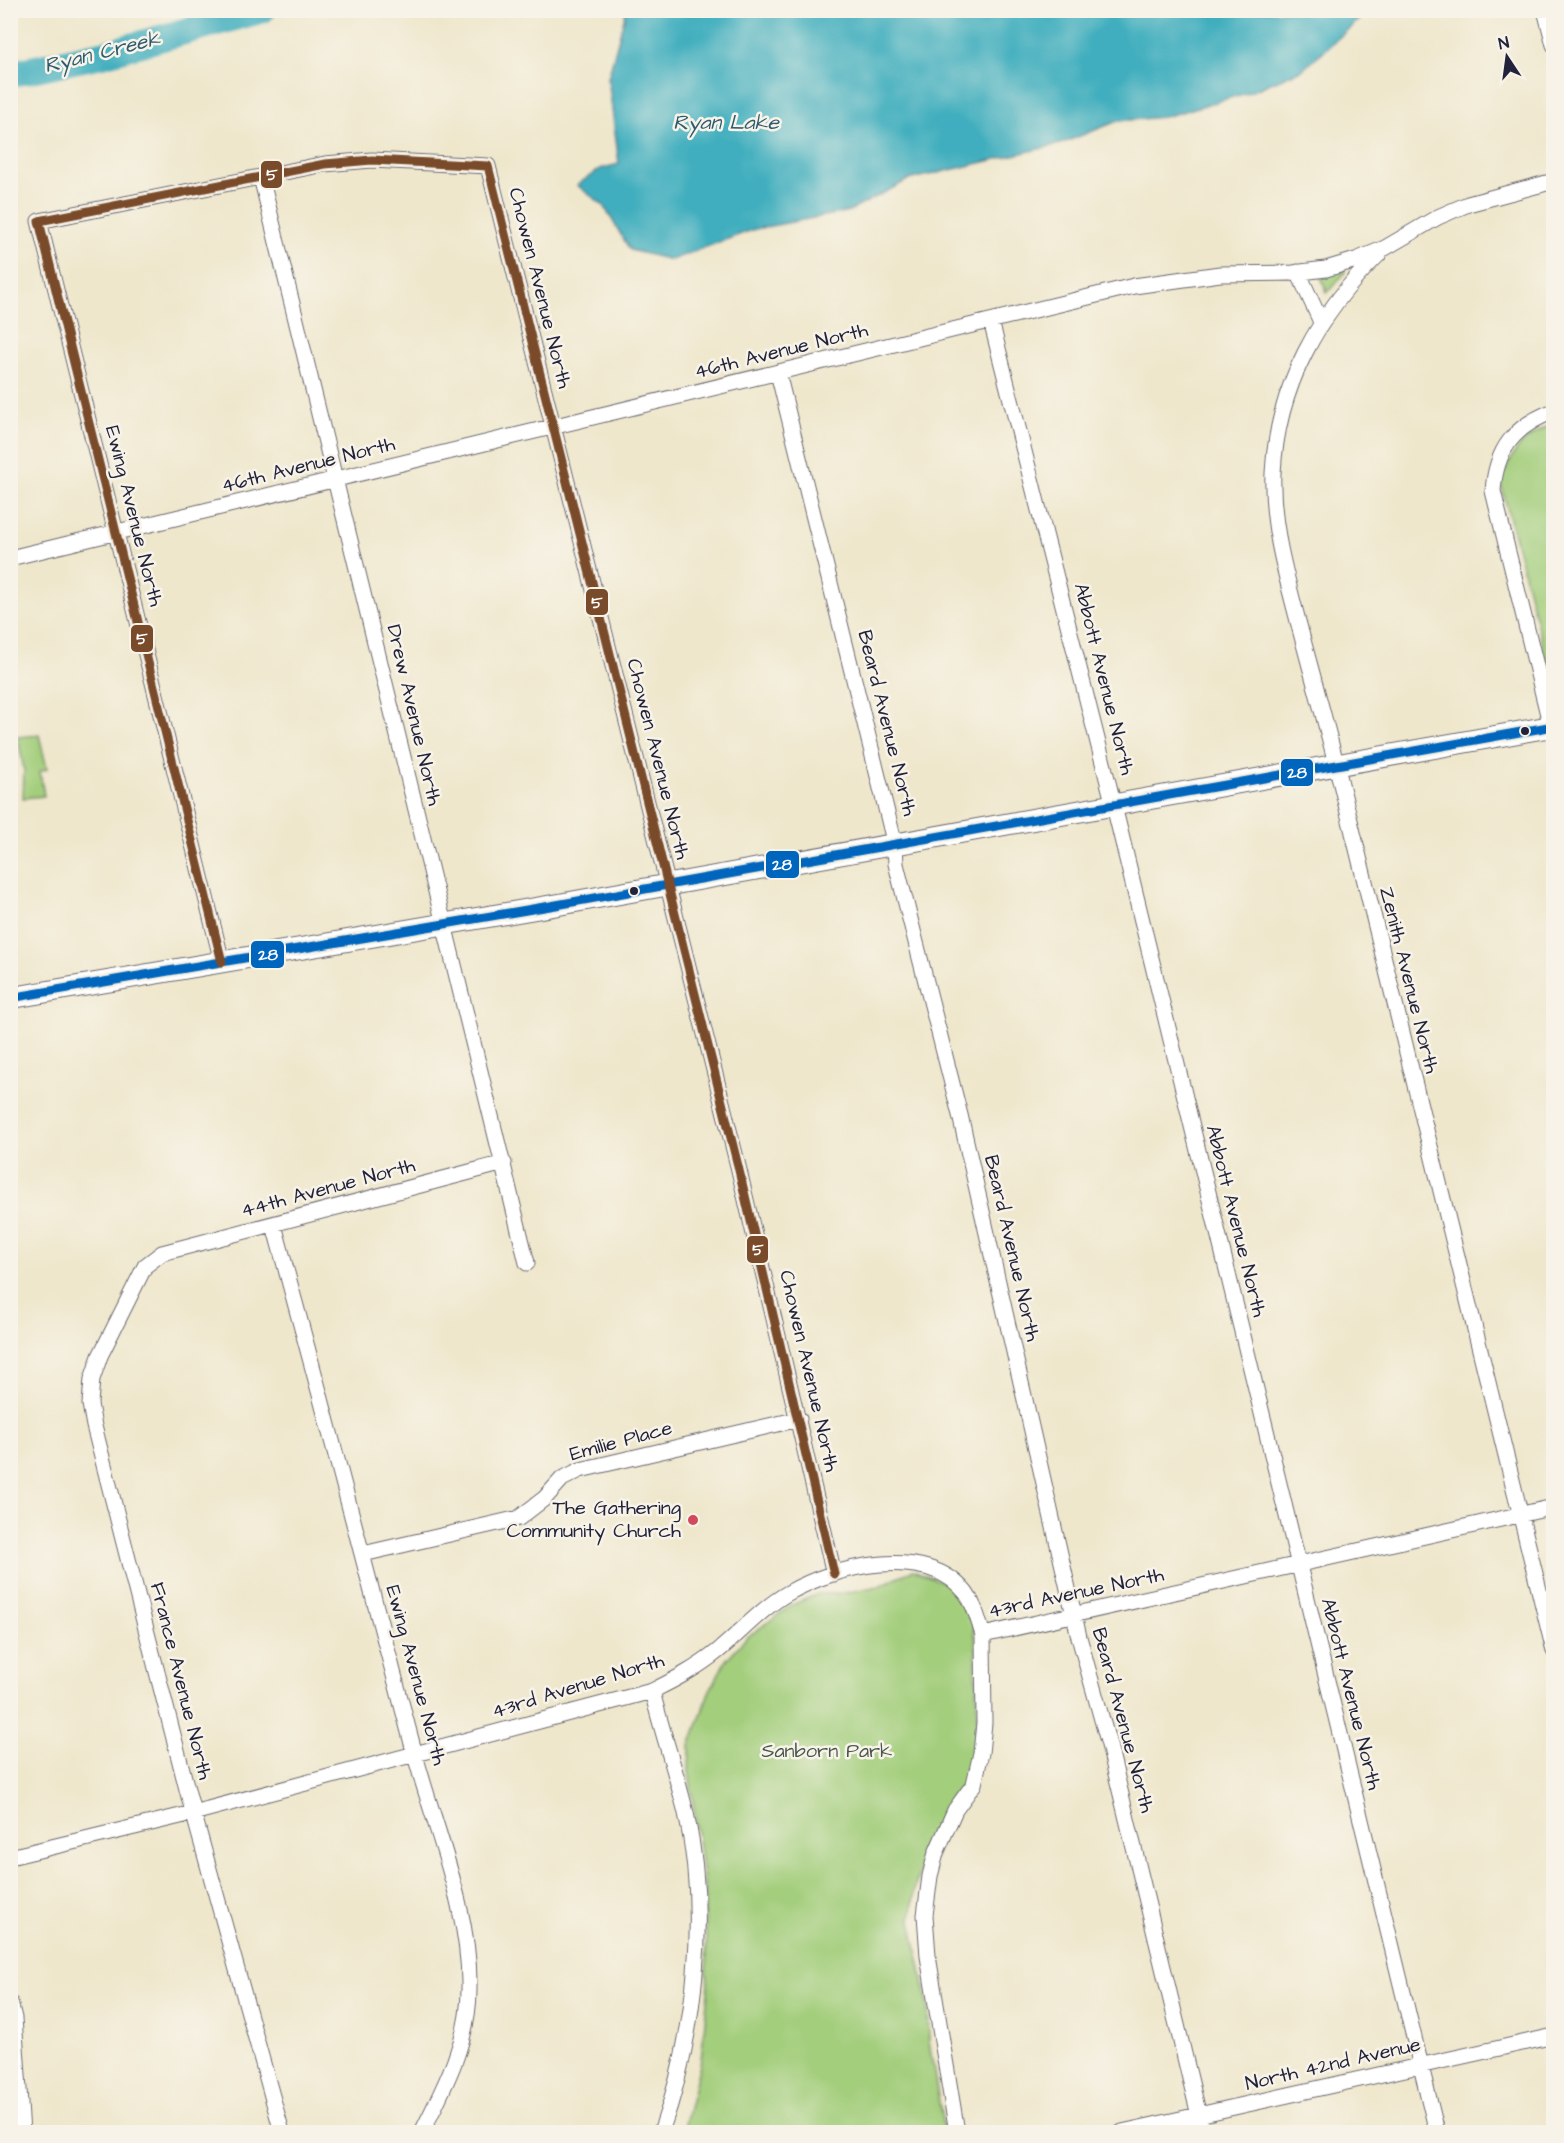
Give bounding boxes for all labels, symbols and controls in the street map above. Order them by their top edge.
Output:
water label: Ryan Creek [41,23,164,81]
north arrow [1477,27,1537,87]
text: N [1496,32,1511,55]
water label: Ryan Lake [673,108,780,138]
line badge: 5 [260,160,283,189]
text: 5 [266,164,278,186]
street label: Chowen Avenue North [501,185,579,391]
street label: 46th Avenue North [691,316,871,386]
street label: Ewing Avenue North [97,423,170,610]
street label: 46th Avenue North [218,430,398,500]
street label: Abbott Avenue North [1067,580,1141,778]
line badge: 5 [585,588,609,616]
text: 5 [591,592,603,614]
street label: Drew Avenue North [380,622,448,808]
line badge: 5 [130,624,154,653]
street label: Beard Avenue North [850,627,924,819]
text: 5 [136,628,148,650]
street label: Chowen Avenue North [619,656,697,862]
unlabelled marker [1519,725,1531,737]
line badge: 28 [1280,758,1314,787]
text: 28 [1286,762,1307,784]
line badge: 28 [765,850,800,879]
text: 28 [771,854,792,876]
street label: Zenith Avenue North [1372,884,1446,1076]
unlabelled marker [628,885,640,897]
line badge: 28 [250,940,285,969]
text: 28 [257,944,278,966]
street label: Abbott Avenue North [1199,1122,1273,1320]
street label: 44th Avenue North [238,1151,418,1225]
street label: Beard Avenue North [977,1152,1047,1344]
line badge: 5 [746,1235,769,1264]
text: 5 [752,1239,764,1261]
street label: Chowen Avenue North [772,1267,846,1475]
street label: Emilie Place [567,1414,675,1468]
place label: The Gathering Community Church [506,1494,681,1546]
marker: The Gathering Community Church [686,1513,700,1527]
street label: 43rd Avenue North [986,1561,1166,1625]
street label: France Avenue North [143,1579,219,1783]
street label: Ewing Avenue North [378,1582,454,1768]
street label: Abbott Avenue North [1314,1595,1388,1793]
street label: Beard Avenue North [1085,1624,1161,1816]
street label: 43rd Avenue North [488,1646,668,1726]
park label: Sanborn Park [762,1737,892,1765]
street label: North 42nd Avenue [1243,2030,1424,2098]

